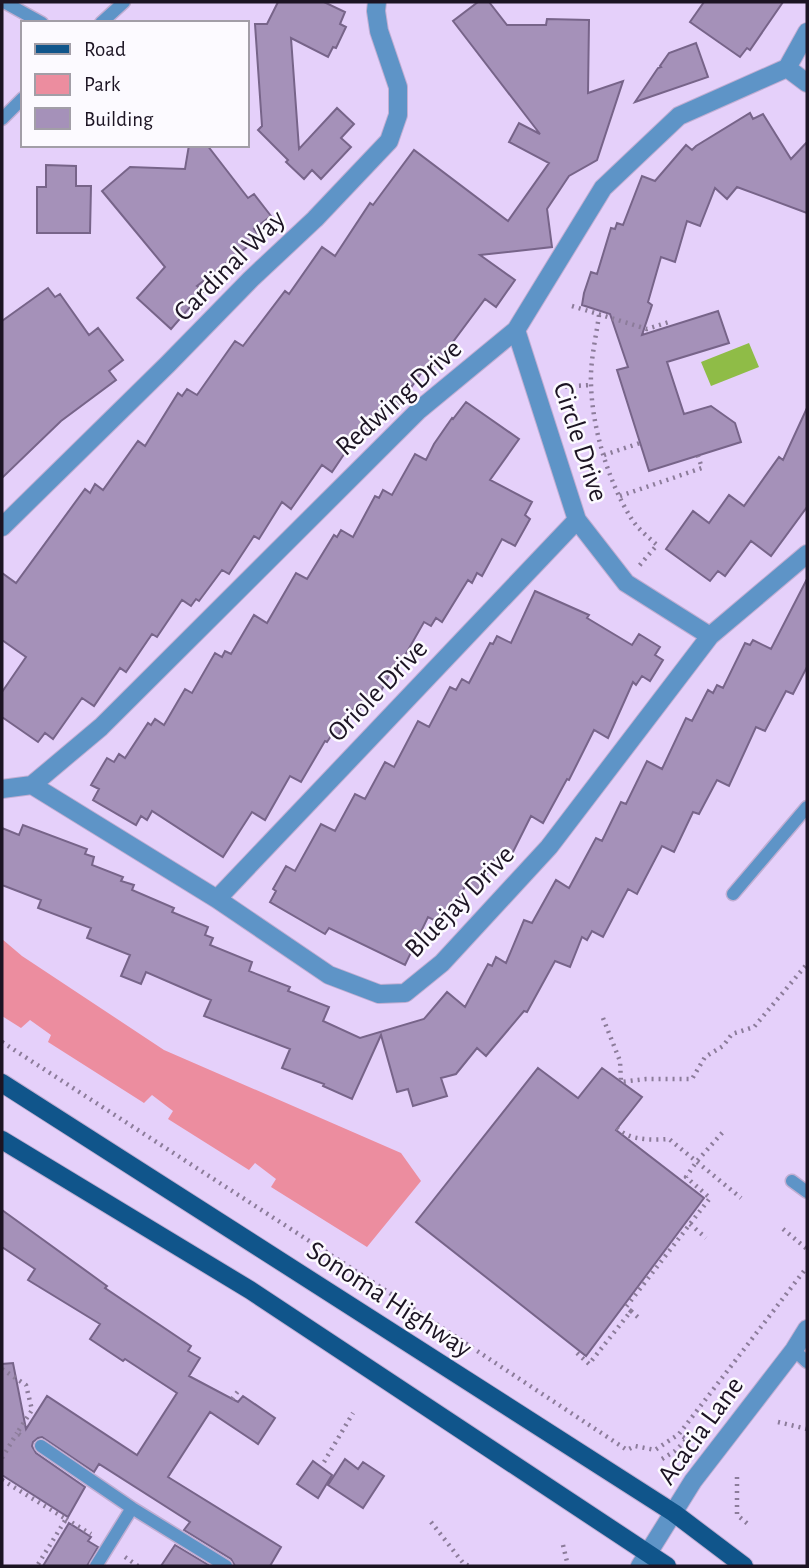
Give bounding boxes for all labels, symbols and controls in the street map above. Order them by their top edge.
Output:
legend [21,21,248,147]
text: Road [84,39,126,60]
text: Park [84,74,121,95]
text: Building [84,109,154,130]
street label: Cardinal Way [169,205,291,327]
street label: Redwing Drive [331,335,467,461]
street label: Circle Drive [548,379,612,505]
street label: Oriole Drive [323,635,433,747]
street label: Bluejay Drive [400,841,520,963]
street label: Sonoma Highway [301,1236,477,1364]
street label: Acacia Lane [653,1372,749,1490]

